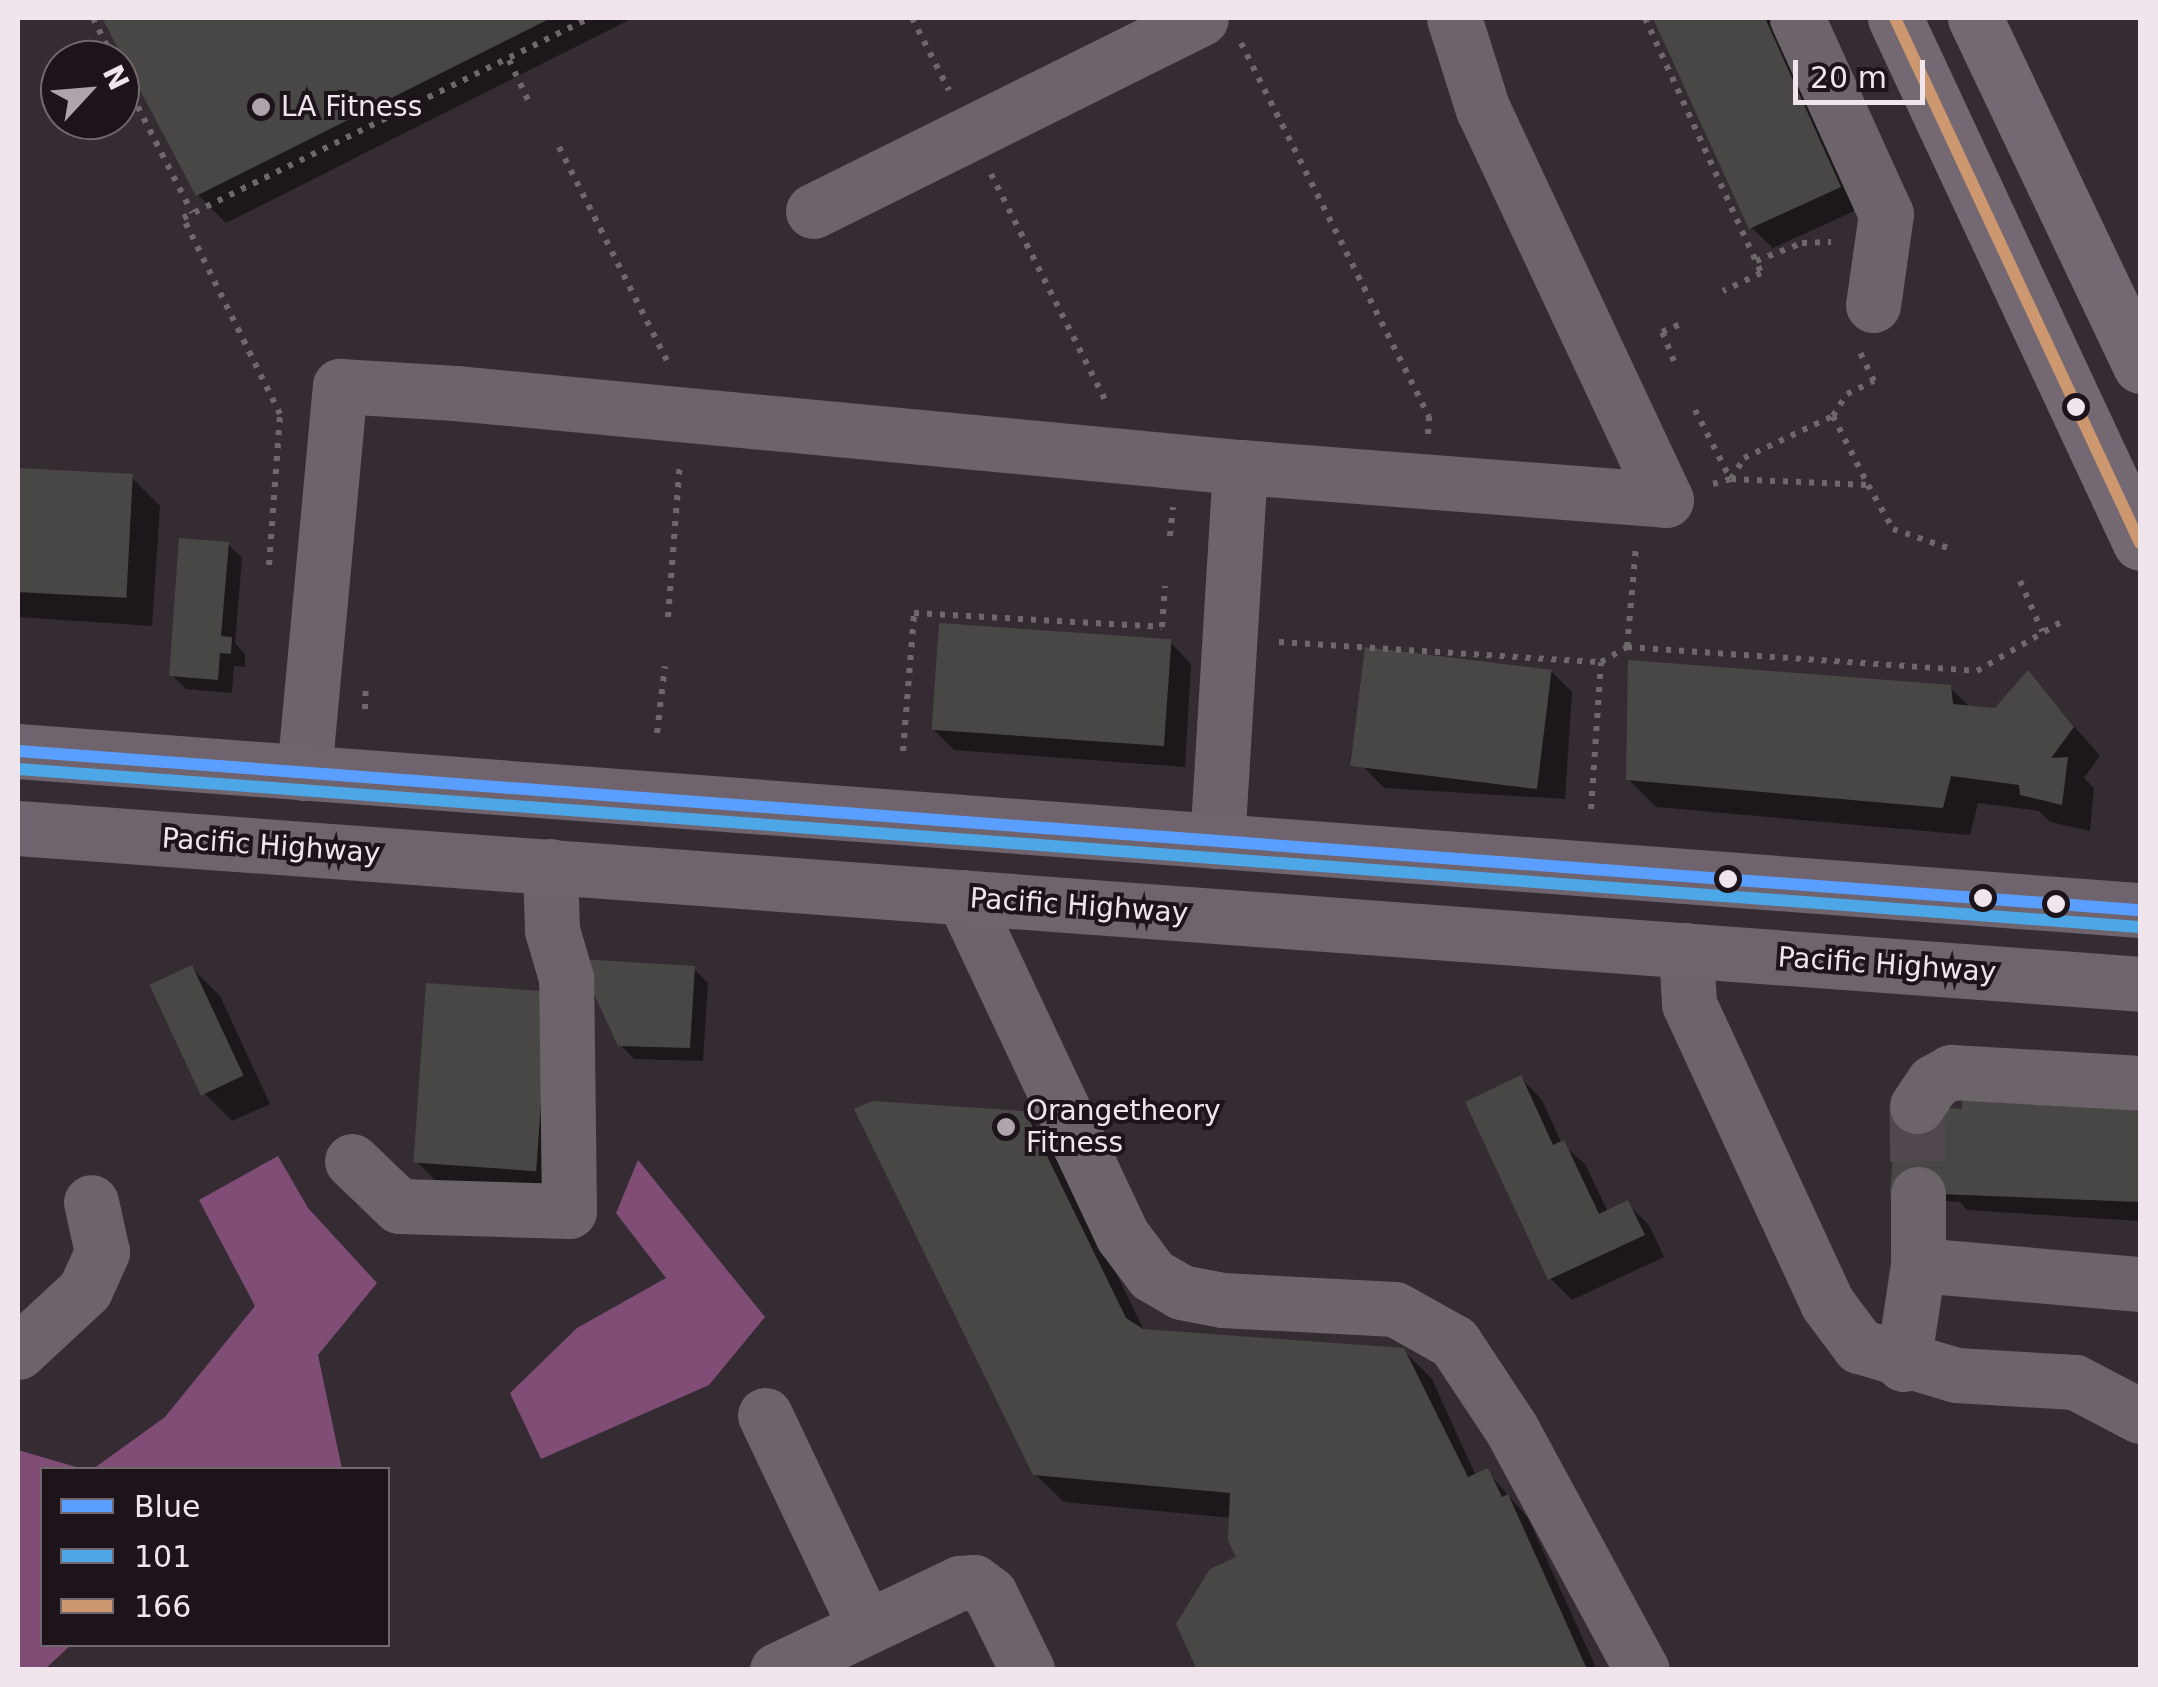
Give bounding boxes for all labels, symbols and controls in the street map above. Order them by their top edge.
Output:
north arrow [40,40,140,140]
scale bar [1798,40,1930,102]
text: N [96,60,136,95]
text: 20 m [1810,60,1887,95]
place label: LA Fitness [281,90,422,124]
marker: LA Fitness [250,96,272,118]
unlabelled marker [2066,397,2086,417]
street label: Pacific Highway [161,822,381,870]
unlabelled marker [1718,869,1738,889]
street label: Pacific Highway [969,882,1189,930]
unlabelled marker [1973,888,1993,908]
unlabelled marker [2046,894,2066,914]
street label: Pacific Highway [1777,941,1997,989]
place label: Orangetheory Fitness [1026,1094,1221,1160]
marker: Orangetheory Fitness [995,1116,1017,1138]
legend [40,1467,390,1647]
text: Blue [134,1489,200,1524]
text: 101 [134,1539,191,1574]
text: 166 [134,1589,191,1624]

